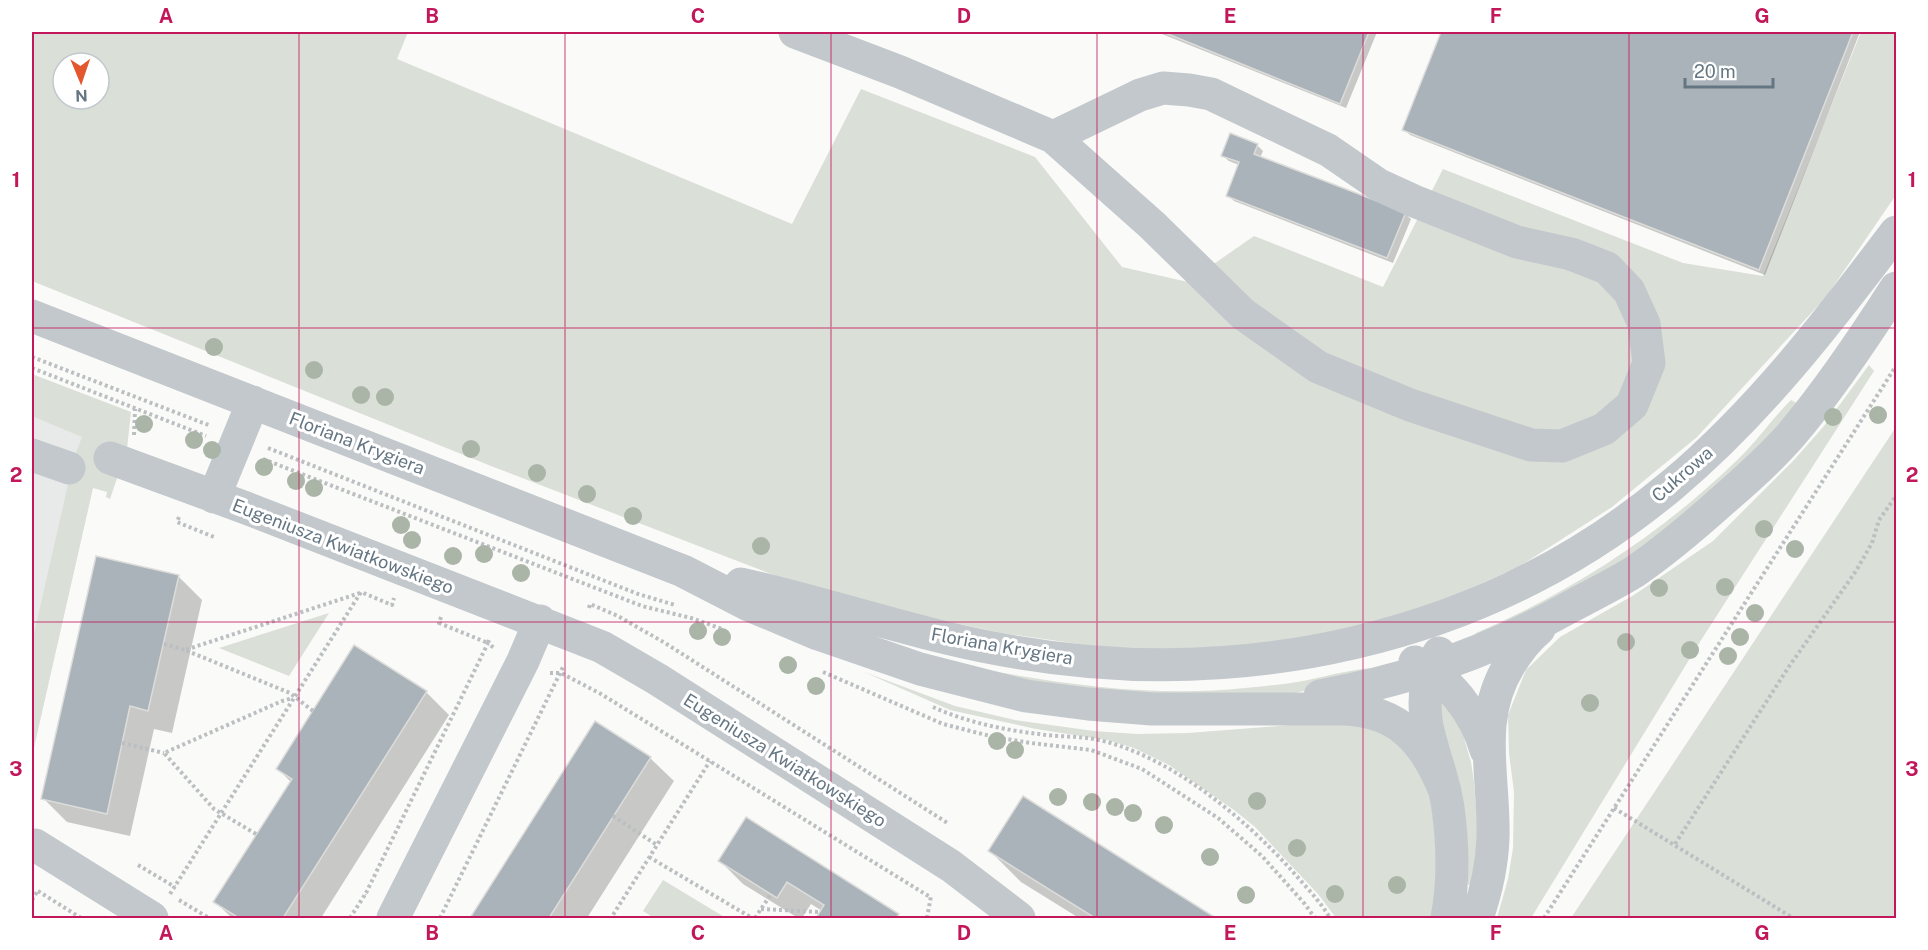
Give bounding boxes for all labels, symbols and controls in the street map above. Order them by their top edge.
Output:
text: A [159,4,173,28]
text: B [425,4,439,28]
text: C [691,4,705,28]
text: D [957,4,971,28]
text: E [1224,4,1236,28]
text: F [1490,4,1502,28]
text: G [1754,4,1770,28]
north arrow [51,51,111,111]
scale bar [1685,51,1774,89]
text: 20 m [1694,61,1736,82]
text: N [75,86,88,105]
text: 1 [12,168,20,192]
text: 1 [1908,168,1916,192]
street label: Floriana Krygiera [286,407,428,479]
street label: Cukrowa [1647,442,1717,506]
text: 2 [10,463,22,487]
text: 2 [1906,463,1918,487]
street label: Eugeniusza Kwiatkowskiego [230,494,456,598]
street label: Floriana Krygiera [930,623,1074,669]
street label: Eugeniusza Kwiatkowskiego [680,689,890,831]
text: 3 [9,757,23,781]
text: 3 [1905,757,1919,781]
text: A [159,921,173,945]
text: B [425,921,439,945]
text: C [691,921,705,945]
text: D [957,921,971,945]
text: E [1224,921,1236,945]
text: F [1490,921,1502,945]
text: G [1754,921,1770,945]

